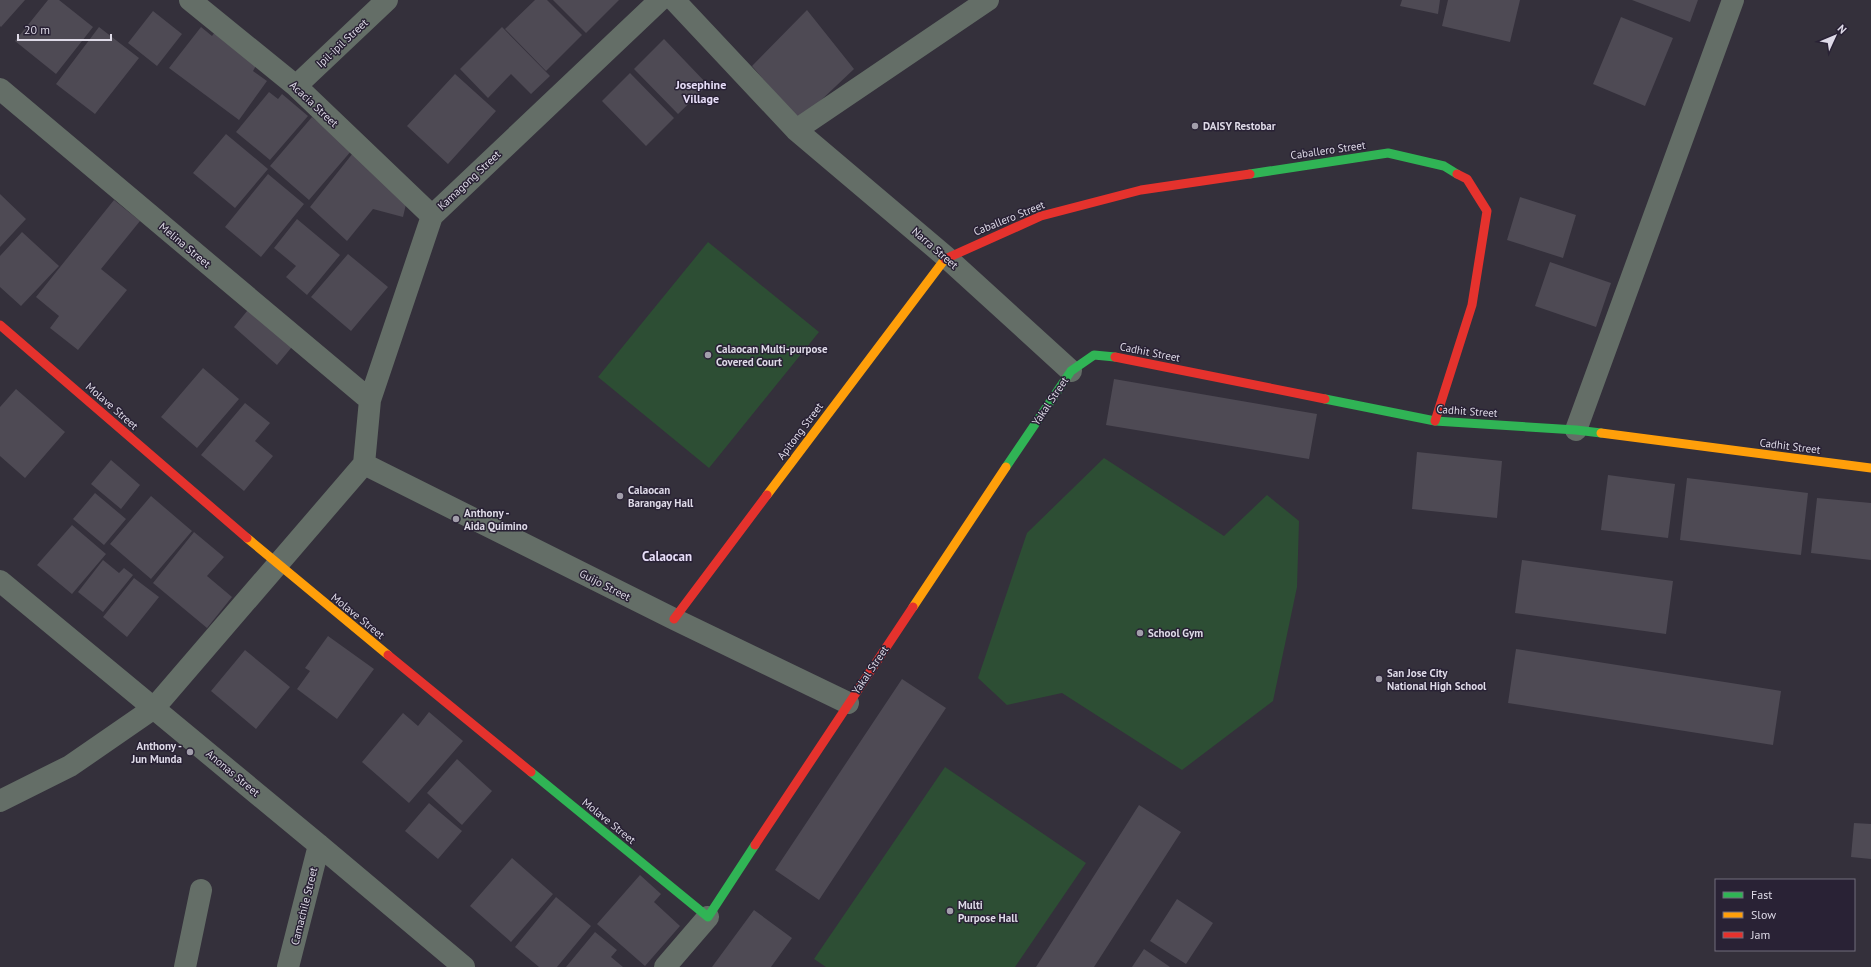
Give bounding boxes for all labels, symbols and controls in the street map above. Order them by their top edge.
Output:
street label: Ipil-ipil Street [313,15,371,70]
scale bar [18,16,111,42]
north arrow [1815,16,1855,56]
text: 20 m [24,22,50,37]
text: N [1835,22,1850,37]
district label: Josephine Village [675,77,726,106]
street label: Acacia Street [287,78,341,130]
place label: DAISY Restobar [1203,119,1276,133]
marker: DAISY Restobar [1190,121,1200,131]
street label: Caballero Street [1290,138,1367,162]
street label: Kamagong Street [435,147,504,213]
street label: Caballero Street [971,197,1047,239]
street label: Melina Street [156,219,214,271]
street label: Narra Street [909,224,961,272]
street label: Cadhit Street [1119,339,1182,365]
place label: Calaocan Multi-purpose Covered Court [716,342,828,369]
marker: Calaocan Multi-purpose Covered Court [703,350,713,360]
street label: Yakal Street [1029,374,1072,428]
street label: Molave Street [83,379,141,433]
street label: Apitong Street [774,400,826,462]
street label: Cadhit Street [1436,402,1498,420]
street label: Cadhit Street [1759,435,1821,457]
place label: Calaocan Barangay Hall [628,483,694,510]
marker: Calaocan Barangay Hall [615,491,625,501]
place label: Anthony - Aida Quimino [464,506,528,533]
marker: Anthony - Aida Quimino [451,514,461,524]
district label: Calaocan [642,548,692,565]
street label: Guijo Street [577,566,633,604]
street label: Molave Street [328,590,388,642]
place label: School Gym [1148,626,1203,640]
marker: School Gym [1135,628,1145,638]
street label: Yakal Street [849,643,892,697]
place label: San Jose City National High School [1387,666,1487,693]
marker: San Jose City National High School [1374,674,1384,684]
place label: Anthony - Jun Munda [131,739,182,766]
marker: Anthony - Jun Munda [185,747,195,757]
street label: Anonas Street [203,747,263,800]
street label: Molave Street [579,795,639,847]
street label: Camachile Street [288,865,320,946]
legend [1715,879,1855,951]
text: Fast [1751,887,1772,902]
place label: Multi Purpose Hall [958,898,1018,925]
marker: Multi Purpose Hall [945,906,955,916]
text: Slow [1751,907,1776,922]
text: Jam [1750,927,1770,942]

